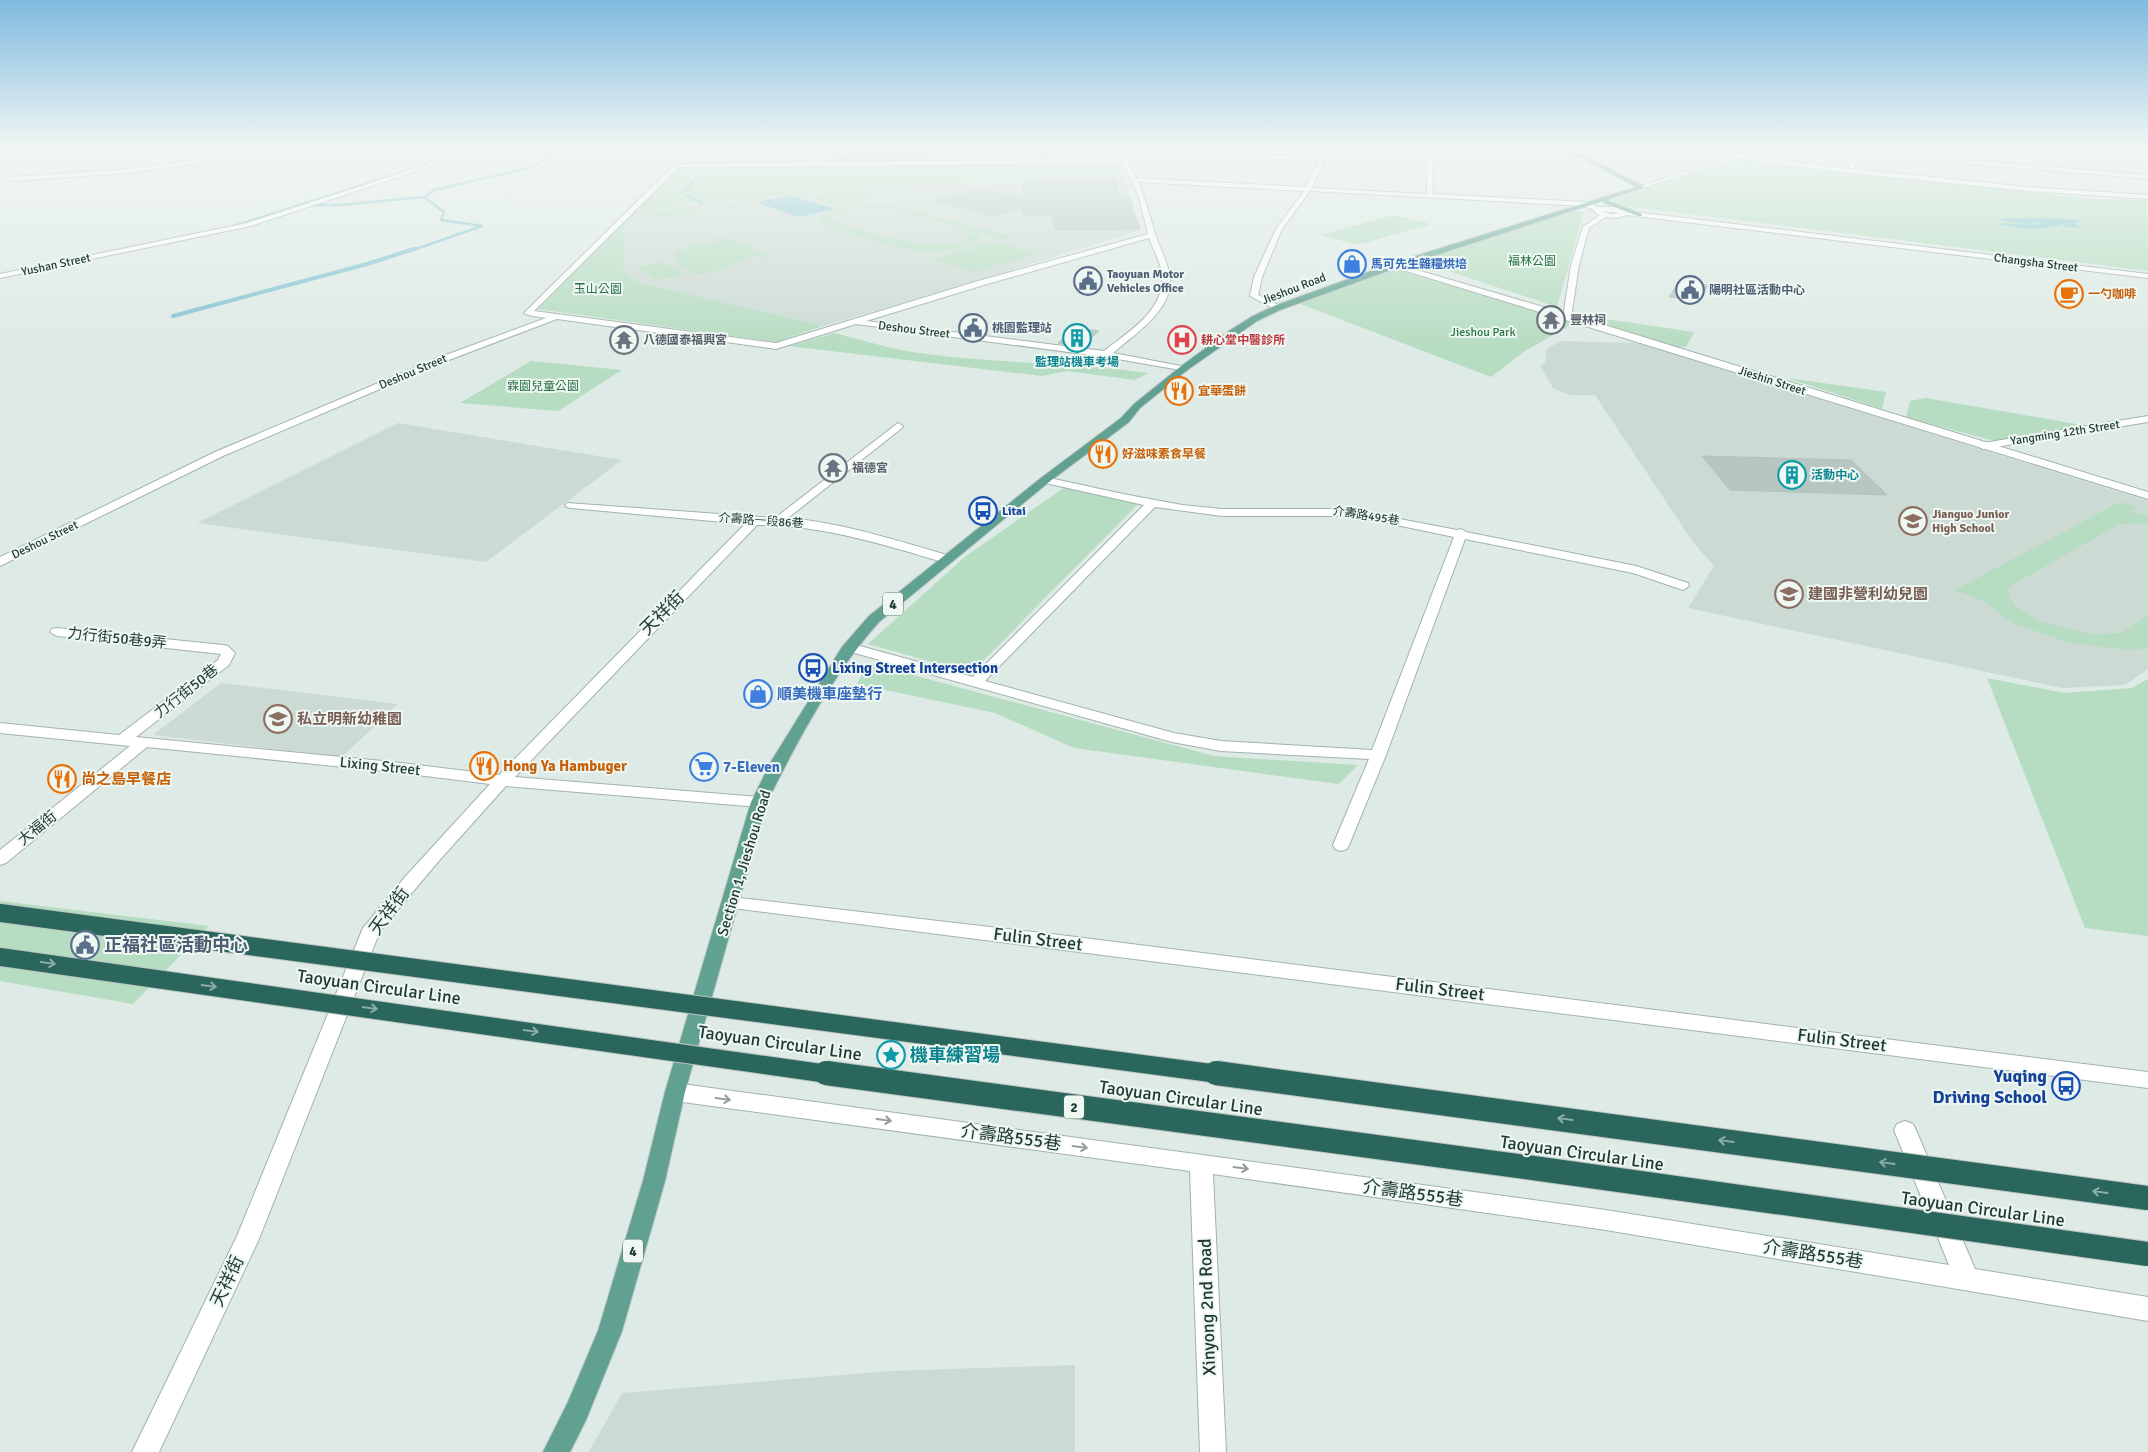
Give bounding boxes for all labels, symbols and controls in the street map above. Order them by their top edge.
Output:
shop icon: 馬可先生雜糧烘培 [1337,249,1367,279]
street label: Yushan Street [20,250,92,280]
street label: Changsha Street [1993,250,2079,276]
park label: 福林公園 [1508,254,1556,269]
place label: 馬可先生雜糧烘培 [1371,257,1467,272]
public building icon: Taoyuan Motor Vehicles Office [1073,266,1103,296]
place label: Taoyuan Motor Vehicles Office [1107,267,1184,296]
street label: Jieshou Road [1260,270,1328,308]
public building icon: 陽明社區活動中心 [1675,275,1705,305]
cafe icon: 一勺咖啡 [2054,279,2084,309]
park label: 玉山公園 [574,282,622,297]
place label: 陽明社區活動中心 [1709,283,1805,298]
place label: 一勺咖啡 [2088,287,2136,302]
temple icon: 豐林祠 [1536,305,1566,335]
public building icon: 桃園監理站 [958,313,988,343]
place label: 豐林祠 [1570,313,1606,328]
street label: Deshou Street [877,318,951,342]
place label: 桃園監理站 [992,321,1052,336]
building icon: 監理站機車考場 [1062,323,1092,353]
temple icon: 八德國泰福興宮 [609,325,639,355]
hospital icon: 耕心堂中醫診所 [1167,325,1197,355]
park label: Jieshou Park [1451,325,1515,340]
place label: 八德國泰福興宮 [643,333,727,348]
place label: 耕心堂中醫診所 [1201,333,1285,348]
street label: Deshou Street [377,351,449,393]
place label: 監理站機車考場 [1035,355,1119,370]
street label: Jieshin Street [1736,363,1808,399]
restaurant icon: 宜華蛋餅 [1164,376,1194,406]
park label: 霖園兒童公園 [507,379,579,394]
place label: 宜華蛋餅 [1198,384,1246,399]
street label: Yangming 12th Street [2009,417,2121,449]
restaurant icon: 好滋味素食早餐 [1088,439,1118,469]
place label: 好滋味素食早餐 [1122,447,1206,462]
temple icon: 福德宮 [818,453,848,483]
building icon: 活動中心 [1777,460,1807,490]
place label: 福德宮 [852,461,888,476]
place label: 活動中心 [1811,468,1859,483]
bus stop icon: Litai [968,496,998,526]
street label: 介壽路495巷 [1332,503,1400,529]
place label: Litai [1002,504,1026,519]
school or university icon: Jianguo Junior High School [1898,506,1928,536]
place label: Jianguo Junior High School [1932,507,2009,536]
street label: 介壽路一段86巷 [718,511,804,531]
street label: Deshou Street [9,517,81,563]
school or university icon: 建國非營利幼兒園 [1774,579,1804,609]
place label: 建國非營利幼兒園 [1808,585,1928,603]
street label: 天祥街 [635,586,689,640]
road number: 4 [883,592,903,616]
street label: 力行街50巷9弄 [67,624,167,652]
bus stop icon: Lixing Street Intersection [798,653,828,683]
place label: Lixing Street Intersection [832,659,998,677]
street label: 力行街50巷 [150,660,222,722]
shop icon: 順美機車座墊行 [743,679,773,709]
place label: 順美機車座墊行 [777,685,882,703]
school or university icon: 私立明新幼稚園 [263,704,293,734]
place label: 私立明新幼稚園 [297,710,402,728]
restaurant icon: Hong Ya Hambuger [469,751,499,781]
supermarket icon: 7-Eleven [689,752,719,782]
street label: Lixing Street [339,753,421,779]
place label: Hong Ya Hambuger [503,757,627,775]
place label: 7-Eleven [723,758,780,776]
restaurant icon: 尚之島早餐店 [47,764,77,794]
place label: 尚之島早餐店 [81,770,171,788]
street label: Section 1, Jieshou Road [713,788,775,938]
street label: 大福街 [14,807,60,849]
street label: 天祥街 [364,883,414,939]
street label: Fulin Street [992,923,1084,955]
public building icon: 正福社區活動中心 [70,930,100,960]
place label: 正福社區活動中心 [104,934,248,956]
one-way arrow [40,959,56,969]
street label: Taoyuan Circular Line [296,965,462,1009]
street label: Fulin Street [1394,973,1486,1005]
one-way arrow [201,981,217,991]
one-way arrow [362,1004,378,1014]
street label: Taoyuan Circular Line [697,1021,863,1065]
street label: Fulin Street [1796,1024,1888,1056]
one-way arrow [523,1026,539,1036]
place icon: 機車練習場 [876,1040,906,1070]
place label: 機車練習場 [910,1044,1000,1066]
place label: Yuqing Driving School [1932,1065,2047,1108]
bus stop icon: Yuqing Driving School [2051,1071,2081,1101]
street label: Taoyuan Circular Line [1098,1076,1264,1120]
one-way arrow [715,1094,731,1104]
road number: 2 [1064,1096,1084,1118]
one-way arrow [1557,1114,1573,1124]
one-way arrow [876,1116,892,1126]
street label: 介壽路555巷 [959,1119,1063,1155]
street label: Taoyuan Circular Line [1499,1131,1665,1175]
one-way arrow [1718,1136,1734,1146]
one-way arrow [1072,1142,1088,1152]
one-way arrow [1879,1158,1895,1168]
one-way arrow [1233,1164,1249,1174]
street label: 介壽路555巷 [1361,1175,1465,1211]
street label: Taoyuan Circular Line [1900,1187,2066,1231]
one-way arrow [2092,1187,2108,1197]
street label: 介壽路555巷 [1761,1235,1865,1273]
street label: Xinyong 2nd Road [1194,1238,1220,1376]
road number: 4 [623,1240,643,1262]
street label: 天祥街 [206,1252,248,1310]

